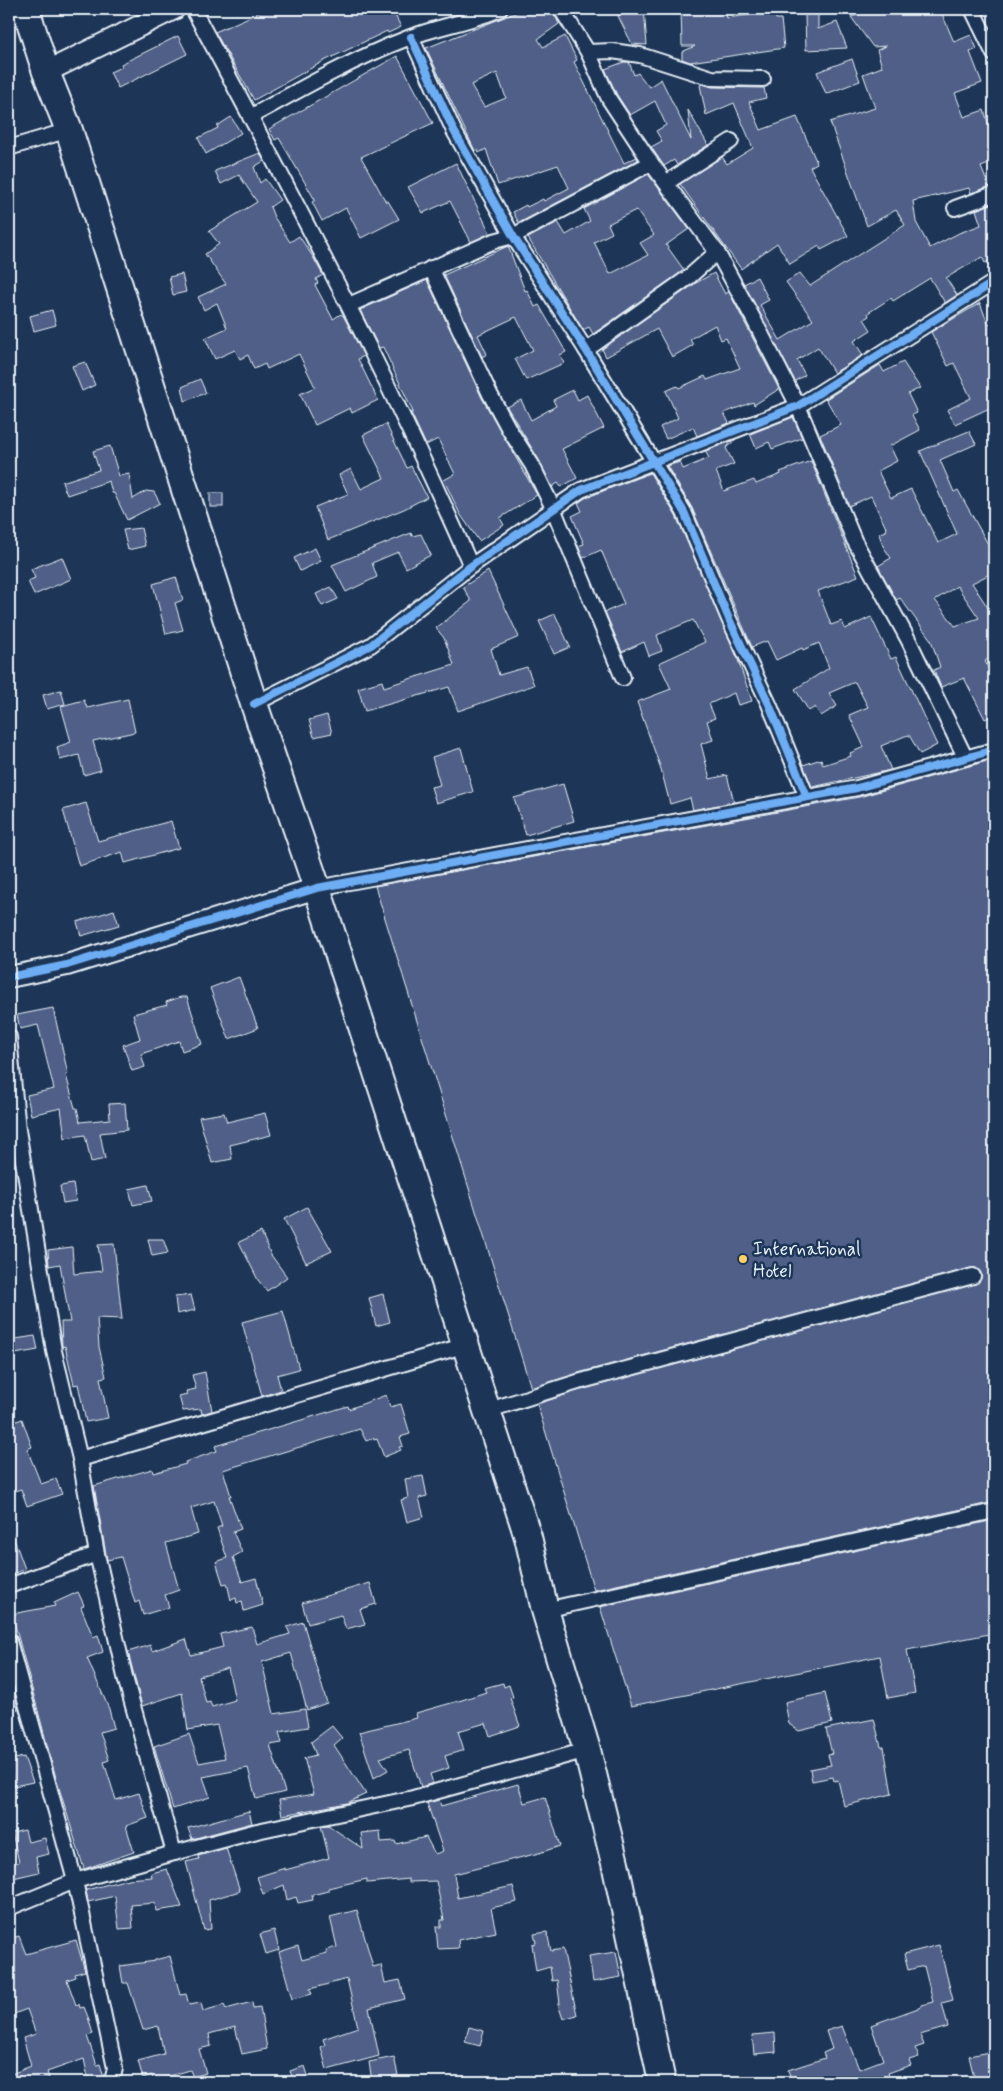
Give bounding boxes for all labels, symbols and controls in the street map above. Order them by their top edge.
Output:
place label: International Hotel [753,1237,861,1284]
marker: International Hotel [737,1253,749,1265]

